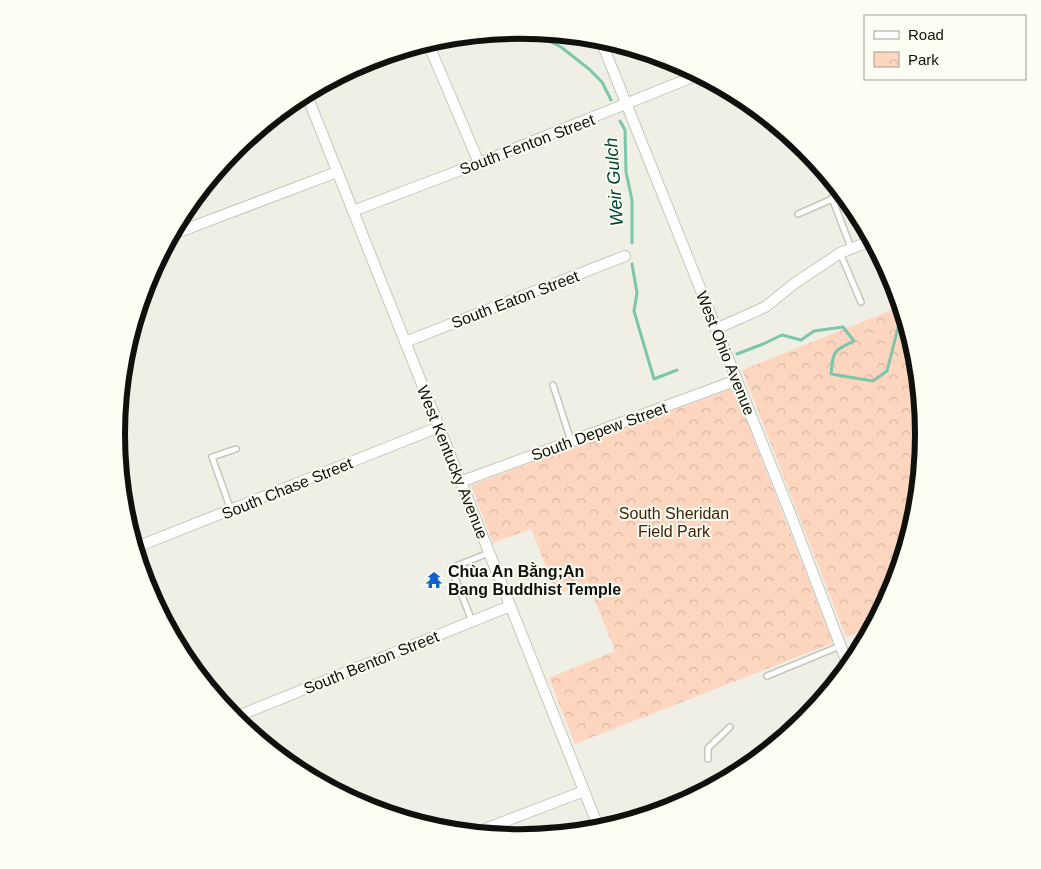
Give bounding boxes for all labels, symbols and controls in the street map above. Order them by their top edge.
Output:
legend [864,15,1026,80]
text: Road [908,26,944,43]
text: Park [908,51,939,68]
street label: South Fenton Street [457,111,598,178]
water label: Weir Gulch [601,137,627,227]
street label: South Eaton Street [449,267,582,332]
street label: West Ohio Avenue [693,289,758,418]
street label: West Kentucky Avenue [414,383,491,541]
street label: South Depew Street [529,399,670,464]
street label: South Chase Street [219,454,356,522]
park label: South Sheridan Field Park [619,505,729,540]
place label: Chùa An Bằng;An Bang Buddhist Temple [448,562,621,598]
temple icon: Chùa An Bằng;An Bang Buddhist Temple [424,570,444,590]
street label: South Benton Street [301,627,442,697]

